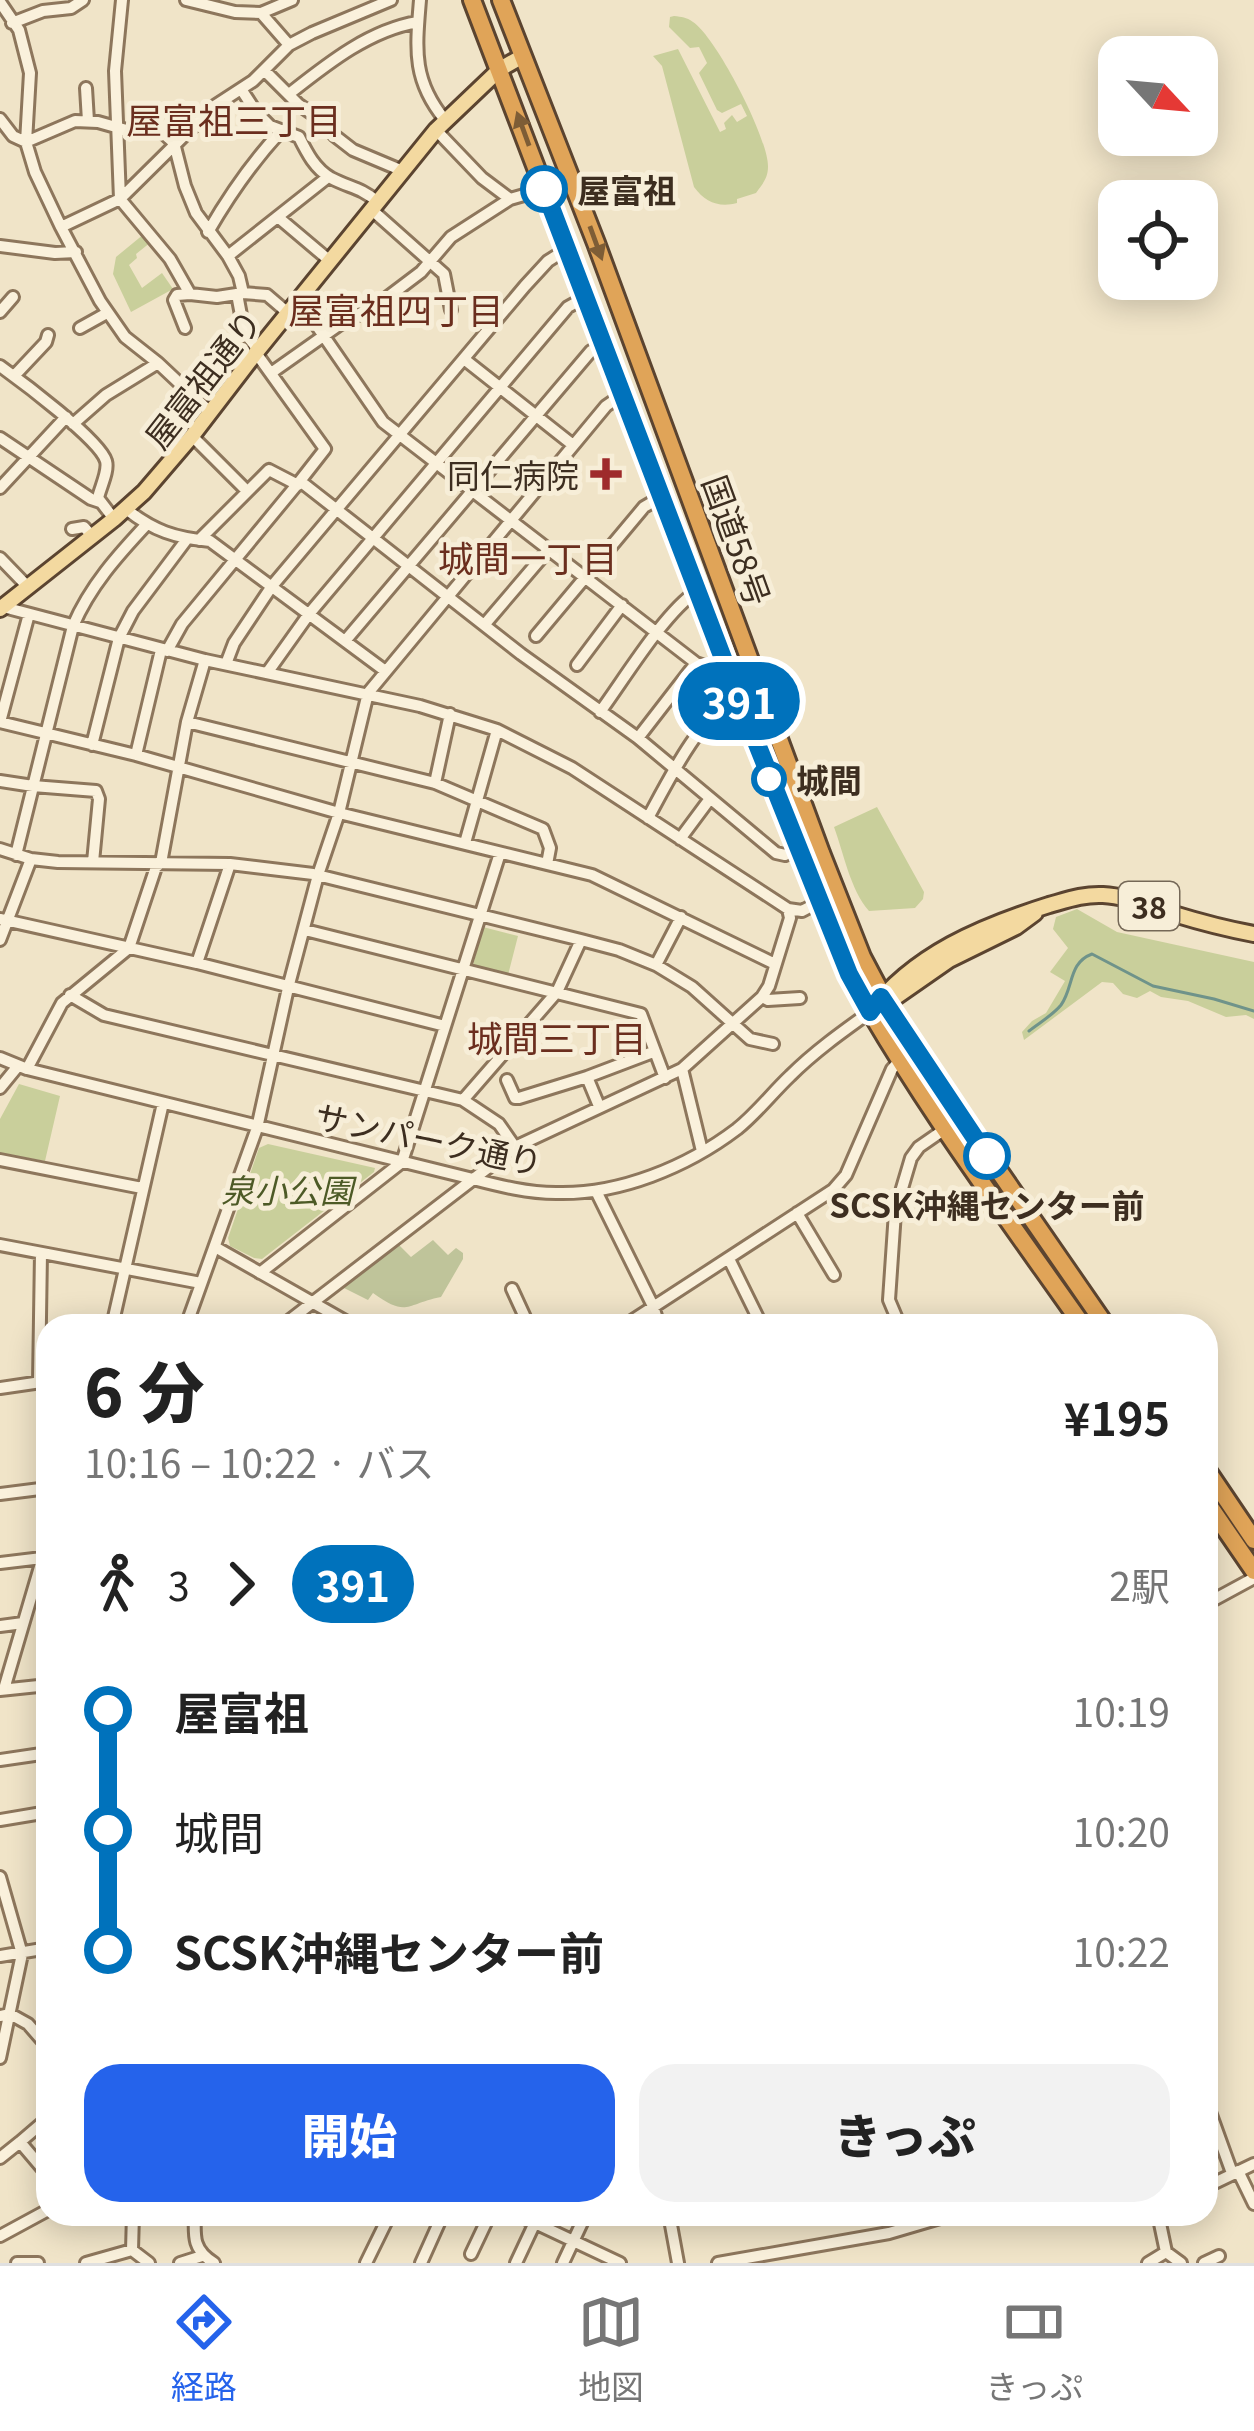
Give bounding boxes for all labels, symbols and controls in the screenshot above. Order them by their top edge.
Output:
north arrow [1098,36,1218,156]
map controls [1098,36,1218,300]
district label: 屋富祖三丁目 [126,92,342,144]
one-way arrow [513,111,531,147]
place label: 屋富祖 [577,165,676,213]
marker: 屋富祖 [522,167,566,211]
button: locate [1098,180,1218,300]
one-way arrow [587,225,606,261]
district label: 屋富祖四丁目 [288,282,504,334]
street label: 屋富祖通り [132,298,272,458]
place label: 同仁病院 [447,450,579,498]
marker: 同仁病院 [590,458,622,490]
street label: 国道58号 [692,468,784,612]
district label: 城間一丁目 [438,530,618,582]
line badge: 391 [670,662,808,740]
text: 391 [702,670,776,731]
place label: 城間 [796,755,862,803]
marker: 城間 [753,763,785,795]
road number: 38 [1119,882,1179,930]
district label: 城間三丁目 [467,1010,647,1062]
street label: サンパーク通り [311,1091,547,1185]
marker: SCSK沖縄センター前 [965,1134,1009,1178]
park label: 泉小公園 [221,1165,357,1213]
place label: SCSK沖縄センター前 [829,1180,1145,1228]
text: 6 分 [84,1340,205,1436]
text: ¥195 [1064,1384,1170,1449]
text: 10:16 – 10:22 · バス [84,1433,435,1489]
icon: walk [84,1551,150,1617]
icon: forward [208,1551,274,1617]
text: 391 [316,1553,390,1614]
text: 3 [168,1556,190,1612]
text: 2駅 [1109,1556,1170,1612]
text: 屋富祖 [174,1678,309,1743]
text: 10:19 [1073,1682,1170,1738]
text: 城間 [174,1798,264,1863]
text: 10:20 [1073,1802,1170,1858]
text: SCSK沖縄センター前 [174,1918,604,1983]
text: 10:22 [1073,1922,1170,1978]
button: 開始 [84,2064,615,2202]
button: きっぷ [639,2064,1170,2202]
tab: 経路 [171,2289,237,2409]
tab: 地図 [578,2289,644,2409]
tab: きっぷ [986,2289,1083,2409]

